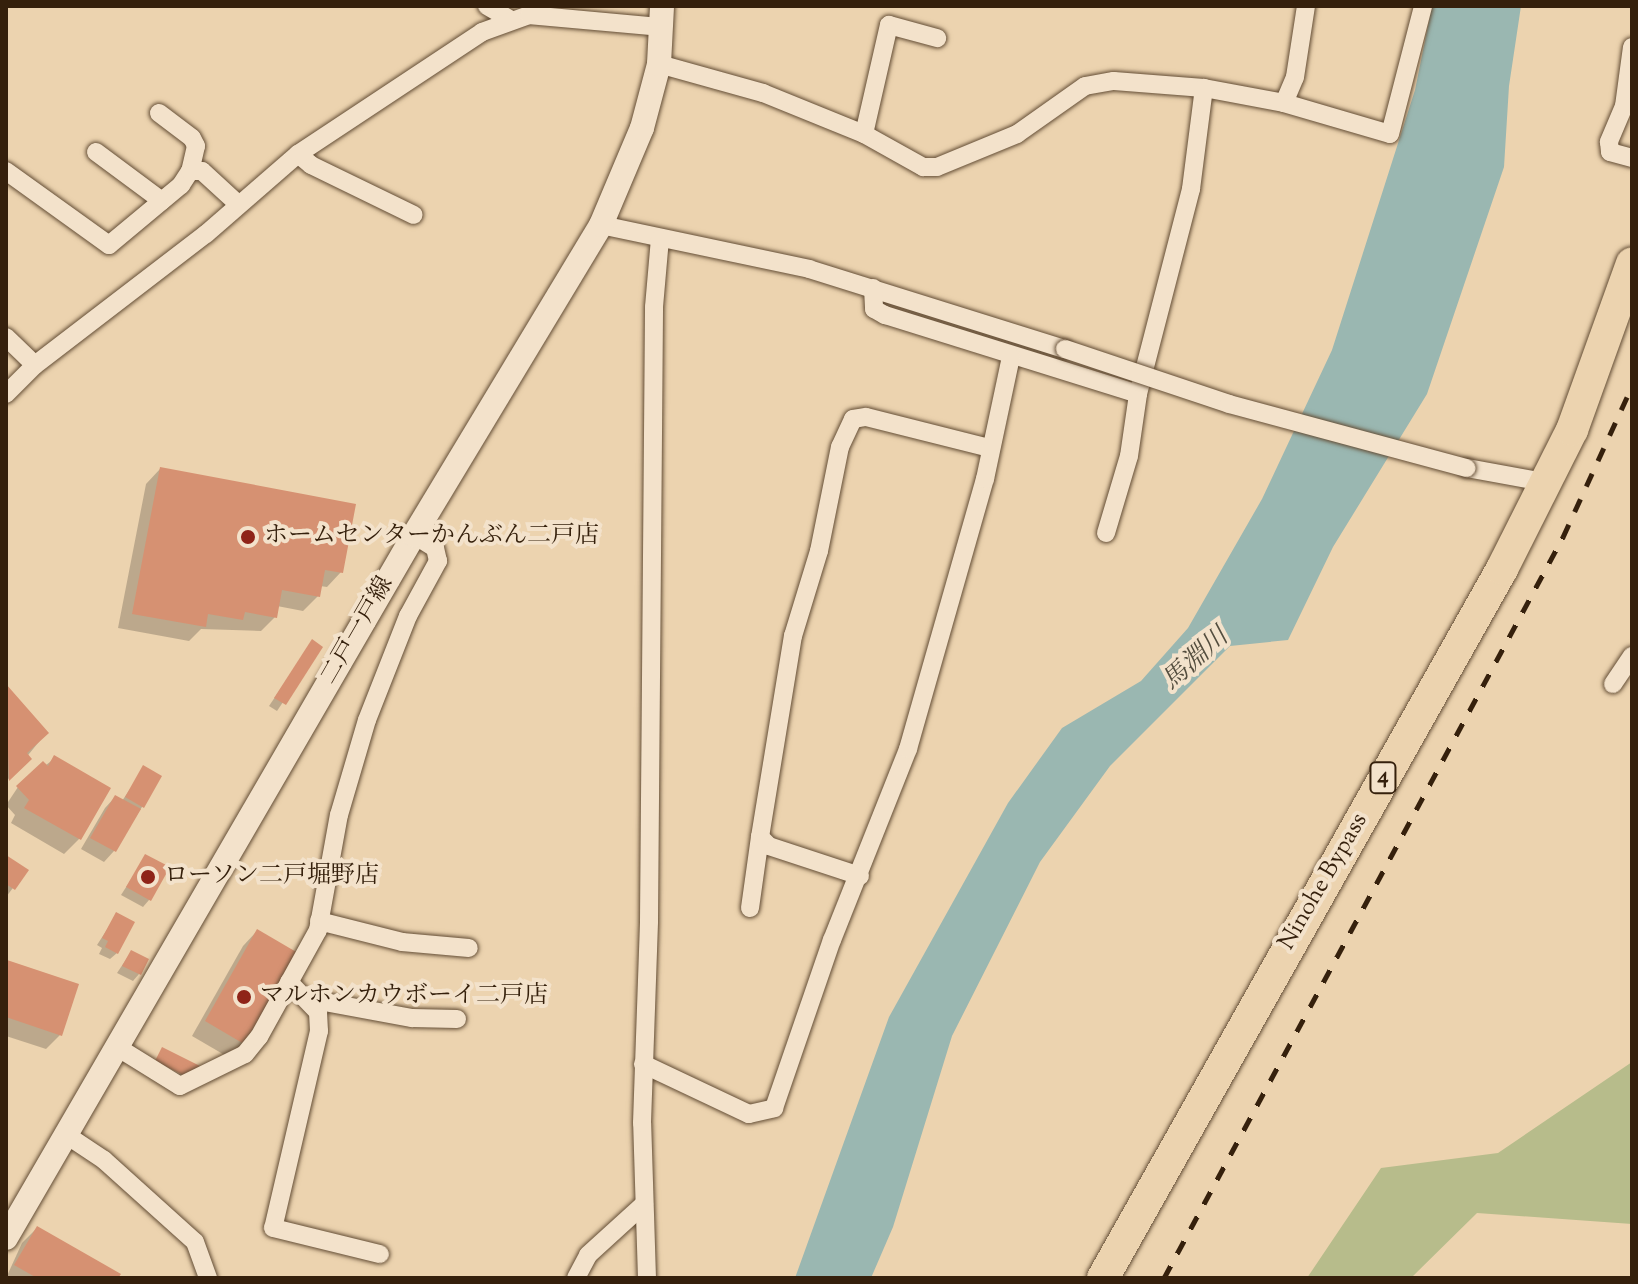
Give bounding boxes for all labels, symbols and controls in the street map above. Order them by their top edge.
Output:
place label: ホームセンターかんぶん二戸店 [264,523,600,551]
marker: ホームセンターかんぶん二戸店 [239,528,257,546]
street label: 二戸一戸線 [316,572,400,690]
water label: 馬淵川 [1157,622,1235,698]
road number: 4 [1369,760,1397,796]
street label: Ninohe Bypass [1273,808,1375,956]
place label: ローソン二戸堀野店 [164,863,380,891]
marker: ローソン二戸堀野店 [139,868,157,886]
place label: マルホンカウボーイ二戸店 [260,983,548,1011]
marker: マルホンカウボーイ二戸店 [235,988,253,1006]

